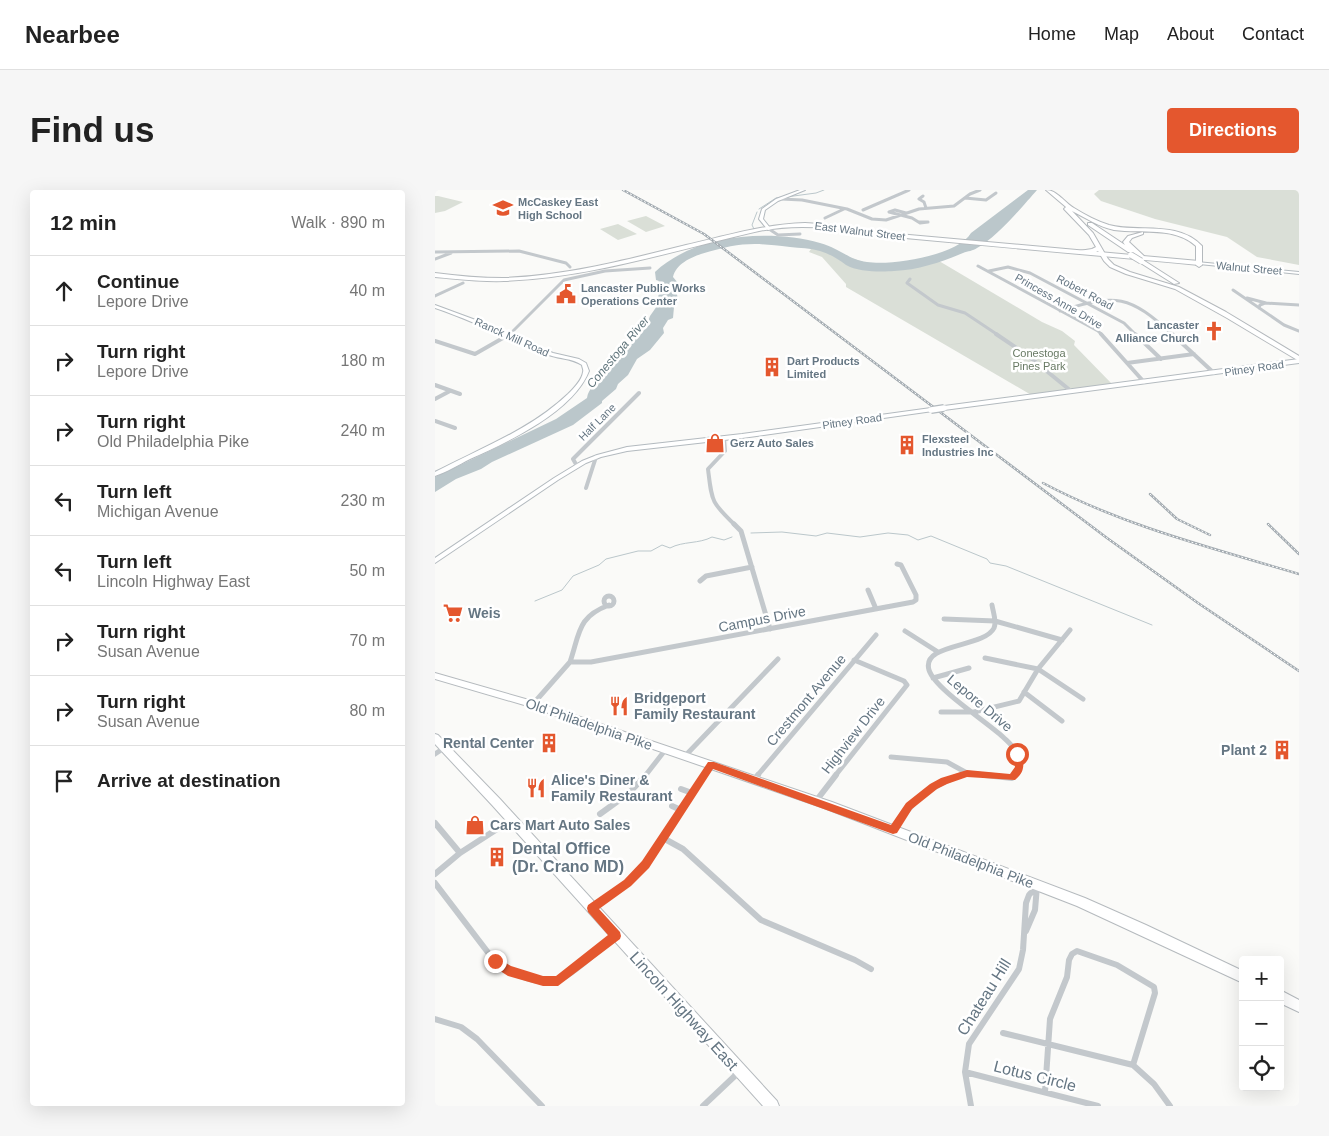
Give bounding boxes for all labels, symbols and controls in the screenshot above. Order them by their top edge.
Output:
text: Nearbee [25,21,120,48]
text: Home [1028,24,1076,44]
text: Map [1104,24,1139,44]
text: About [1167,24,1214,44]
text: Contact [1242,24,1304,44]
button: Directions [1167,108,1299,153]
text: Find us [30,110,154,149]
place label: McCaskey East High School [518,196,598,221]
school or university icon: McCaskey East High School [492,197,514,219]
text: 12 min [50,211,117,234]
text: Walk · 890 m [291,214,385,231]
street label: East Walnut Street [814,219,906,243]
street label: Walnut Street [1215,259,1283,277]
text: Continue [97,271,179,292]
street label: Princess Anne Drive [1013,271,1105,331]
street label: Robert Road [1055,272,1115,312]
icon: ahead [50,277,78,305]
text: 40 m [349,282,385,299]
place label: Lancaster Public Works Operations Center [581,282,706,307]
public building icon: Lancaster Public Works Operations Center [555,283,577,305]
text: Lepore Drive [97,293,189,310]
water label: Conestoga River [584,313,653,391]
street label: Ranck Mill Road [473,315,551,359]
place label: Lancaster Alliance Church [1115,319,1200,344]
church icon: Lancaster Alliance Church [1203,320,1225,342]
text: Turn right [97,341,185,362]
icon: right [50,347,78,375]
park label: Conestoga Pines Park [1012,347,1066,372]
text: 180 m [341,352,385,369]
place label: Dart Products Limited [787,355,860,380]
building icon: Dart Products Limited [761,356,783,378]
street label: Pitney Road [1223,358,1285,378]
text: Lepore Drive [97,363,189,380]
street label: Half Lane [576,401,618,443]
text: Turn right [97,411,185,432]
street label: Pitney Road [821,411,883,431]
icon: right [50,417,78,445]
text: 240 m [341,422,385,439]
shop icon: Gerz Auto Sales [704,432,726,454]
text: Old Philadelphia Pike [97,433,249,450]
place label: Flexsteel Industries Inc [922,433,994,458]
building icon: Flexsteel Industries Inc [896,434,918,456]
place label: Gerz Auto Sales [730,437,814,449]
text: Turn left [97,481,172,502]
icon: left [50,487,78,515]
text: 230 m [341,492,385,509]
text: Michigan Avenue [97,503,219,520]
text: Turn left [97,551,172,572]
icon: left [50,557,78,585]
text: 50 m [349,562,385,579]
text: Lincoln Highway East [97,573,250,590]
supermarket icon: Weis [442,602,464,624]
street label: Campus Drive [717,603,807,635]
place label: Weis [468,605,501,621]
text: Turn right [97,621,185,642]
icon: right [50,627,78,655]
text: 70 m [349,632,385,649]
text: Susan Avenue [97,643,200,660]
street label: Crestmont Avenue [763,651,849,749]
street label: Lepore Drive [944,671,1016,735]
place label: Bridgeport Family Restaurant [634,690,756,722]
text: Turn right [97,691,185,712]
street label: Highview Drive [818,693,888,777]
street label: Old Philadelphia Pike [523,695,655,753]
restaurant icon: Bridgeport Family Restaurant [608,695,630,717]
icon: right [50,697,78,725]
text: 80 m [349,702,385,719]
text: Susan Avenue [97,713,200,730]
building icon: Rental Center [538,732,560,754]
place label: Rental Center [443,735,535,751]
building icon: Plant 2 [1271,739,1293,761]
place label: Plant 2 [1221,742,1267,758]
route start [1006,743,1029,766]
icon: arrive [50,767,78,795]
text: Arrive at destination [97,770,281,791]
place label: Alice's Diner & Family Restaurant [551,772,673,804]
restaurant icon: Alice's Diner & Family Restaurant [525,777,547,799]
shop icon: Cars Mart Auto Sales [464,814,486,836]
place label: Cars Mart Auto Sales [490,817,631,833]
street label: Old Philadelphia Pike [906,829,1036,891]
place label: Dental Office (Dr. Crano MD) [512,840,624,875]
building icon: Dental Office (Dr. Crano MD) [486,846,508,868]
street label: Lincoln Highway East [627,948,742,1074]
route end [484,950,507,973]
street label: Chateau Hill [954,956,1014,1038]
map controls [1239,956,1284,1091]
button: + [1239,956,1284,1001]
button: − [1239,1001,1284,1046]
button: locate [1239,1046,1284,1091]
street label: Lotus Circle [992,1058,1078,1094]

